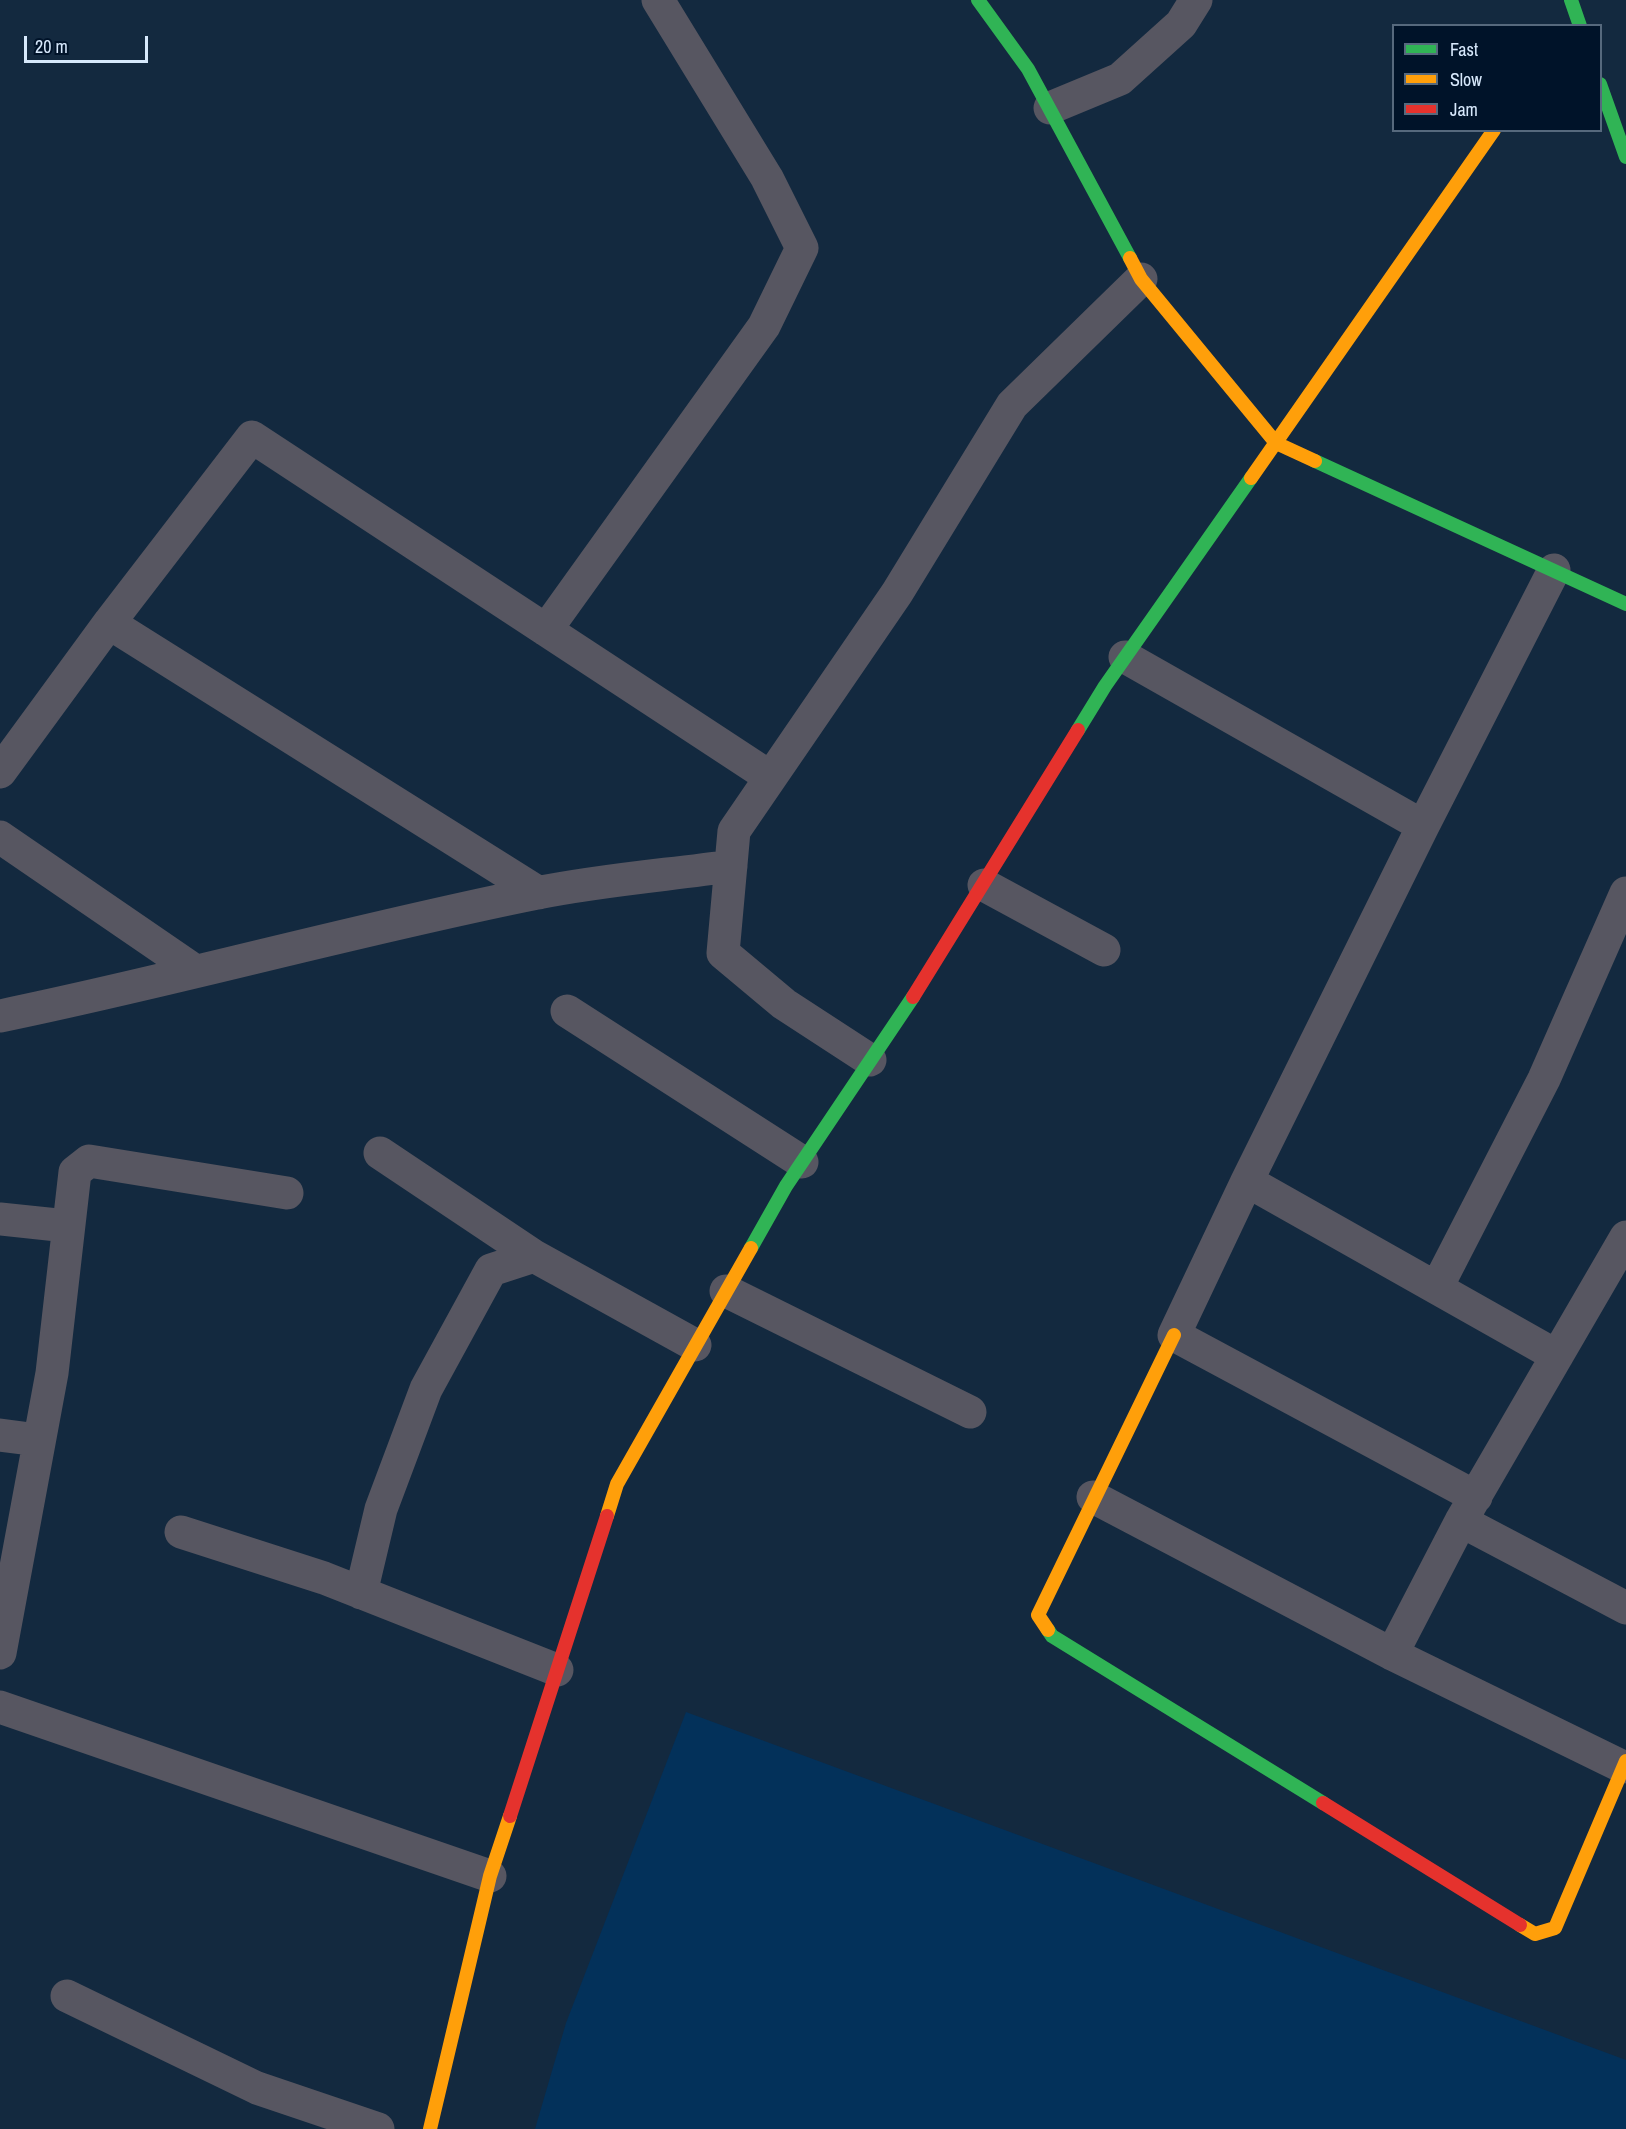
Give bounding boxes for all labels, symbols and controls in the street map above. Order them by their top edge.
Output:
scale bar [27,24,152,62]
legend [1392,24,1602,132]
text: 20 m [35,34,68,59]
text: Fast [1450,37,1478,62]
text: Slow [1450,67,1482,92]
text: Jam [1450,97,1478,122]

